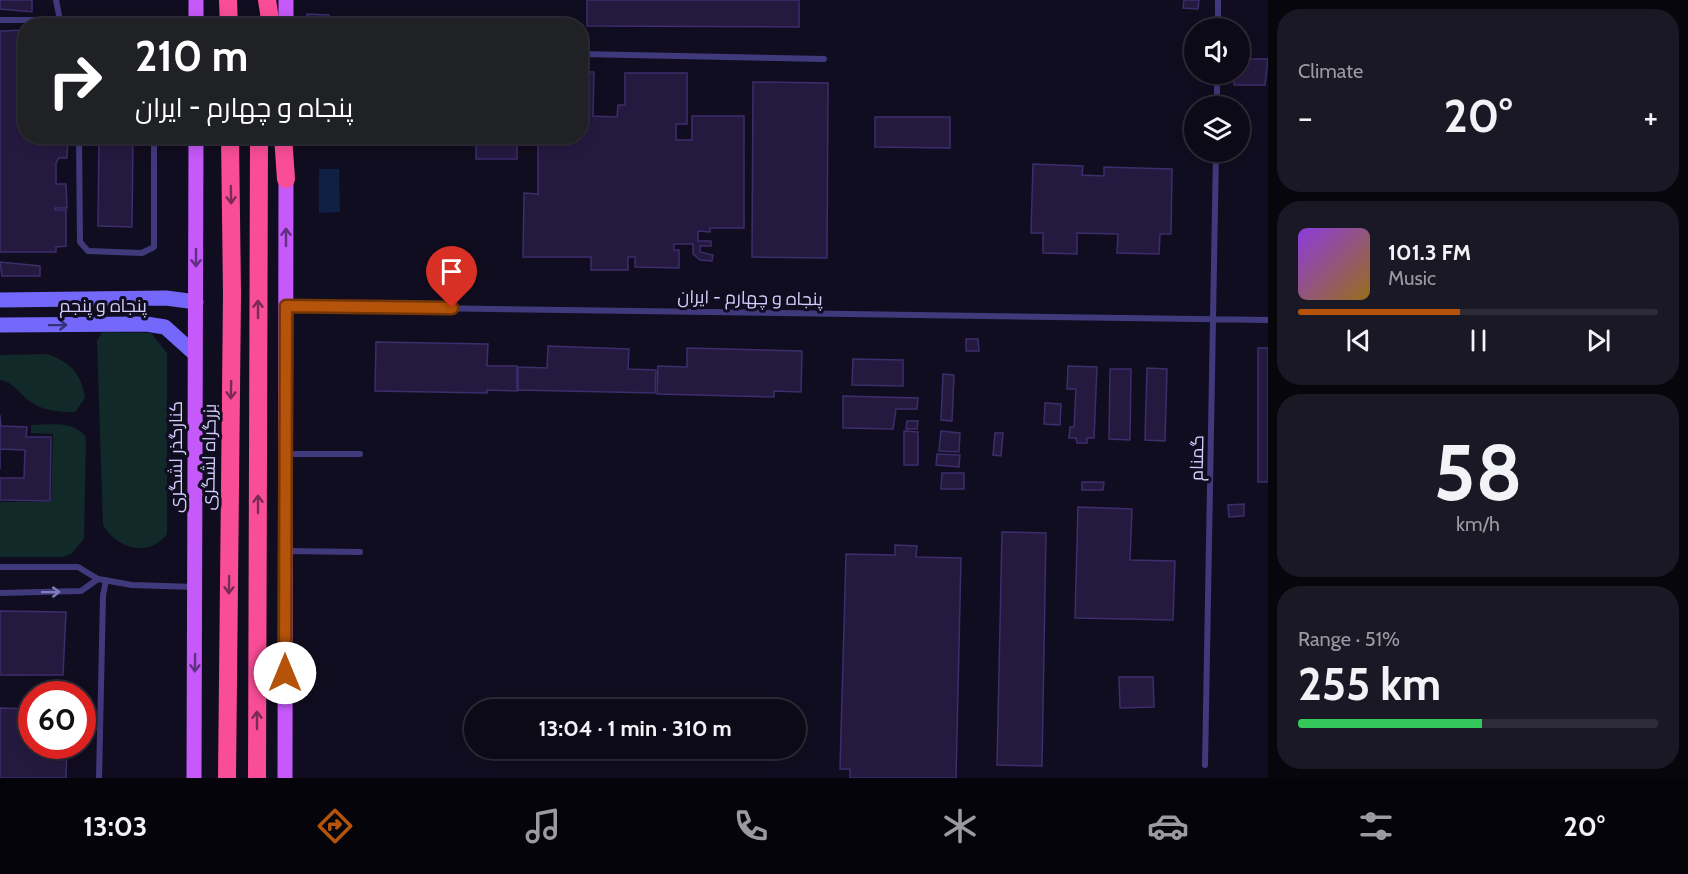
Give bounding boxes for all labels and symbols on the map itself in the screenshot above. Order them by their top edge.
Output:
one-way arrow [225,184,236,204]
one-way arrow [280,227,292,247]
pin [426,246,477,308]
one-way arrow [190,247,202,267]
street label: پنجاه و چهارم - ایران [677,286,823,311]
street label: پنجاه و پنجم [59,295,147,318]
one-way arrow [252,299,264,319]
one-way arrow [48,319,68,331]
one-way arrow [225,379,237,399]
street label: کنارگذر لشگری [165,401,187,513]
street label: بزرگراه لشگری [197,404,221,510]
street label: گمنام [1186,435,1209,481]
one-way arrow [252,494,264,514]
one-way arrow [223,574,235,594]
one-way arrow [40,586,60,597]
position arrow [253,641,317,705]
one-way arrow [189,653,201,673]
speed limit sign: 60 [18,681,96,759]
one-way arrow [251,710,263,730]

